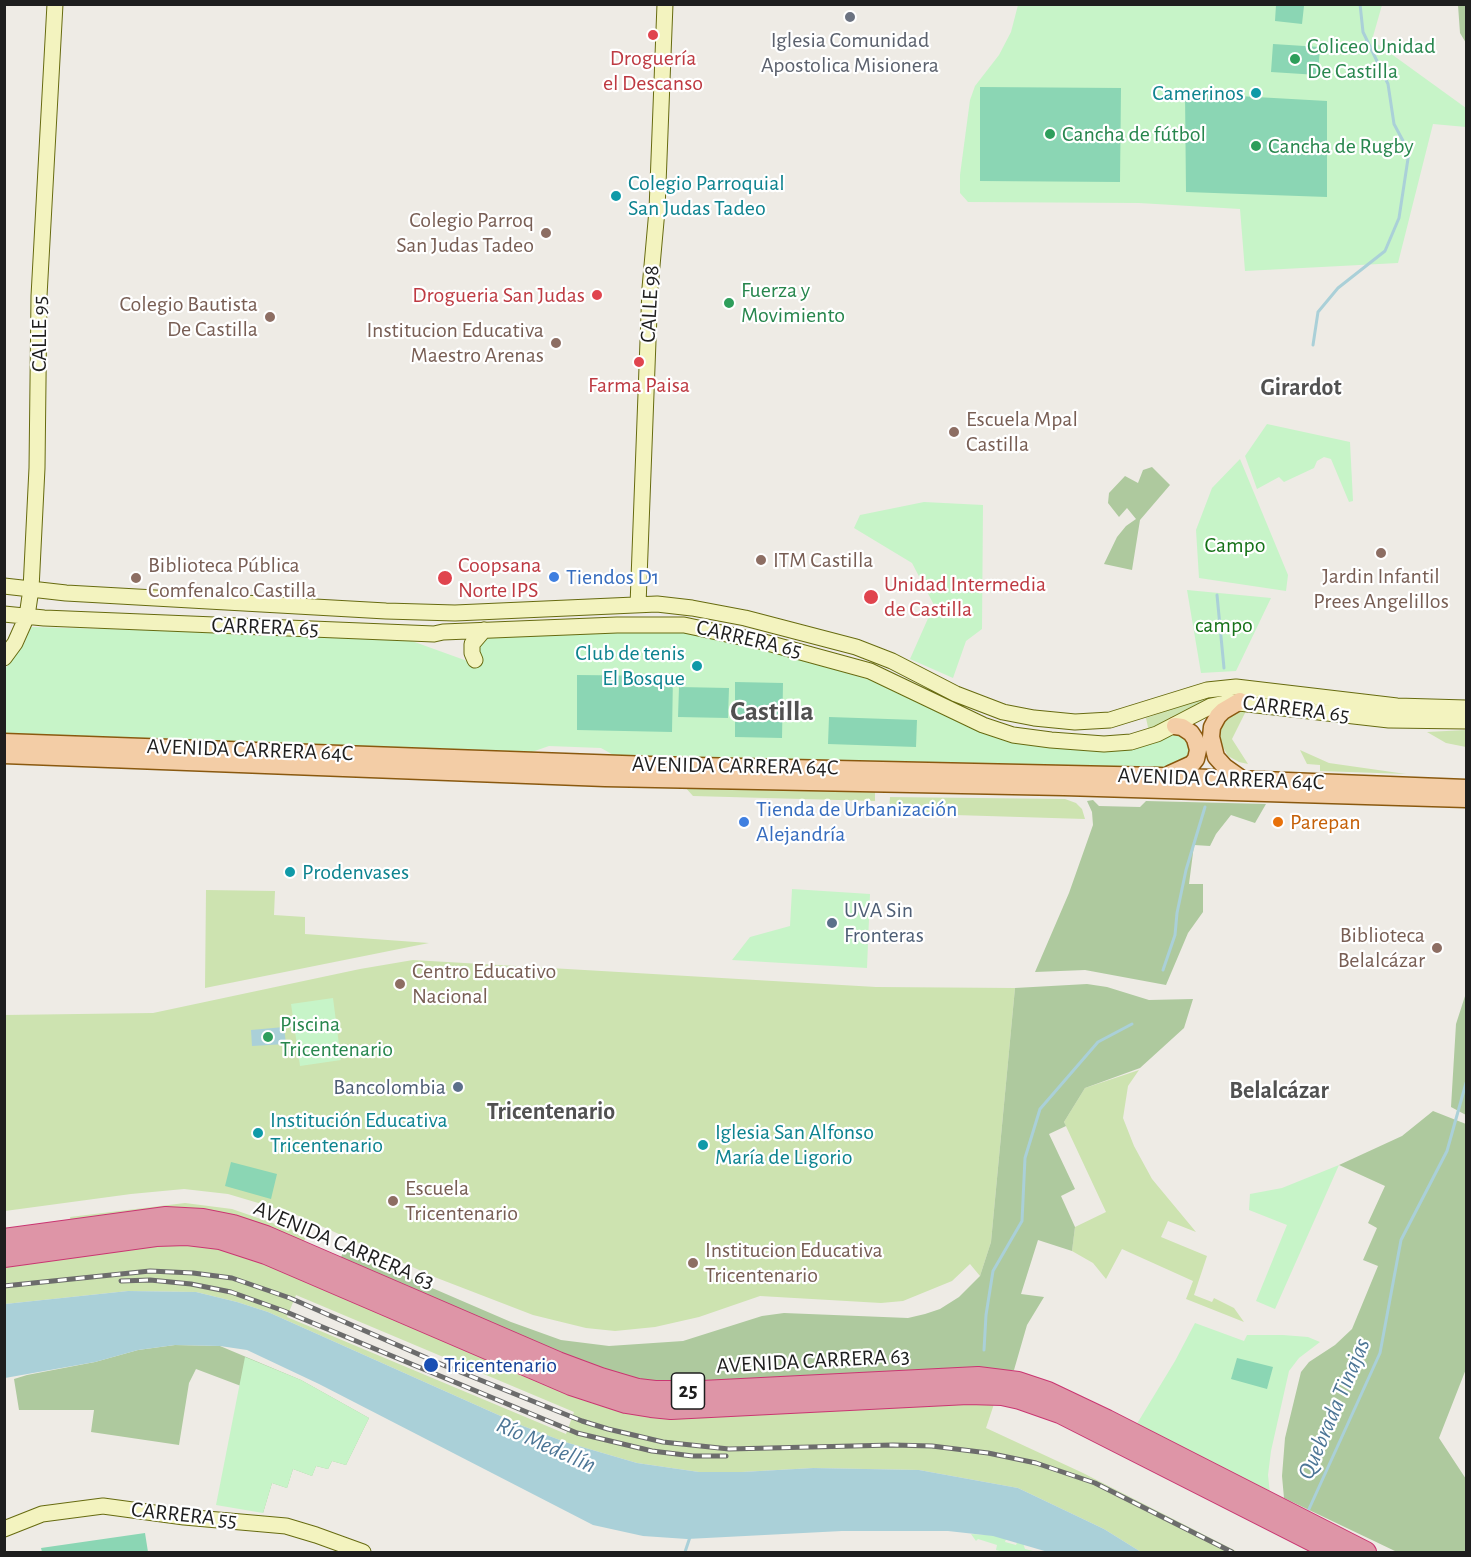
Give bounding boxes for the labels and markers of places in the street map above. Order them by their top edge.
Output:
marker: Iglesia Comunidad Apostolica Misionera [843,10,857,24]
place label: Iglesia Comunidad Apostolica Misionera [761,27,939,78]
marker: Droguería el Descanso [646,28,660,42]
place label: Coliceo Unidad De Castilla [1307,33,1436,84]
place label: Droguería el Descanso [603,45,703,96]
marker: Coliceo Unidad De Castilla [1288,52,1302,66]
place label: Camerinos [1152,80,1244,106]
marker: Camerinos [1249,86,1263,100]
place label: Cancha de fútbol [1062,121,1206,147]
marker: Cancha de fútbol [1043,127,1057,141]
place label: Cancha de Rugby [1268,133,1414,159]
marker: Cancha de Rugby [1249,139,1263,153]
place label: Colegio Parroquial San Judas Tadeo [628,170,785,222]
marker: Colegio Parroquial San Judas Tadeo [609,189,623,203]
place label: Colegio Parroq San Judas Tadeo [396,207,534,258]
marker: Colegio Parroq San Judas Tadeo [539,226,553,240]
place label: Fuerza y Movimiento [741,277,845,328]
place label: Drogueria San Judas [412,282,585,308]
marker: Drogueria San Judas [590,288,604,302]
place label: Colegio Bautista De Castilla [120,291,258,342]
marker: Fuerza y Movimiento [722,296,736,310]
marker: Colegio Bautista De Castilla [263,310,277,324]
place label: Institucion Educativa Maestro Arenas [366,317,544,368]
marker: Institucion Educativa Maestro Arenas [549,336,563,350]
marker: Farma Paisa [632,355,646,369]
place label: Farma Paisa [588,372,690,398]
place label: Escuela Mpal Castilla [966,406,1078,458]
marker: Escuela Mpal Castilla [947,425,961,439]
marker: Jardin Infantil Prees Angelillos [1374,546,1388,560]
place label: ITM Castilla [773,547,873,573]
place label: Biblioteca Pública Comfenalco Castilla [148,552,316,604]
place label: Coopsana Norte IPS [458,552,541,604]
marker: ITM Castilla [754,553,768,567]
place label: Jardin Infantil Prees Angelillos [1313,563,1449,614]
place label: Tiendos D1 [566,564,659,590]
marker: Coopsana Norte IPS [436,569,454,587]
marker: Tiendos D1 [547,570,561,584]
marker: Biblioteca Pública Comfenalco Castilla [129,571,143,585]
place label: Unidad Intermedia de Castilla [884,571,1046,622]
marker: Unidad Intermedia de Castilla [862,588,880,606]
place label: Club de tenis El Bosque [575,640,685,692]
marker: Club de tenis El Bosque [690,659,704,673]
place label: Tienda de Urbanización Alejandría [756,796,957,848]
place label: Parepan [1290,809,1361,835]
marker: Tienda de Urbanización Alejandría [737,815,751,829]
marker: Parepan [1271,815,1285,829]
place label: Prodenvases [302,859,409,885]
marker: Prodenvases [283,865,297,879]
place label: UVA Sin Fronteras [844,897,924,948]
marker: UVA Sin Fronteras [825,916,839,930]
place label: Biblioteca Belalcázar [1338,922,1425,974]
marker: Biblioteca Belalcázar [1430,941,1444,955]
place label: Centro Educativo Nacional [412,958,556,1010]
marker: Centro Educativo Nacional [393,977,407,991]
place label: Piscina Tricentenario [280,1011,393,1062]
marker: Piscina Tricentenario [261,1030,275,1044]
place label: Bancolombia [333,1074,446,1100]
marker: Bancolombia [451,1080,465,1094]
place label: Institución Educativa Tricentenario [270,1107,448,1158]
place label: Iglesia San Alfonso María de Ligorio [715,1119,874,1170]
marker: Institución Educativa Tricentenario [251,1126,265,1140]
marker: Iglesia San Alfonso María de Ligorio [696,1138,710,1152]
place label: Escuela Tricentenario [405,1175,518,1226]
marker: Escuela Tricentenario [386,1194,400,1208]
place label: Institucion Educativa Tricentenario [705,1237,883,1288]
marker: Institucion Educativa Tricentenario [686,1256,700,1270]
place label: Tricentenario [444,1352,557,1378]
marker: Tricentenario [422,1356,440,1374]

